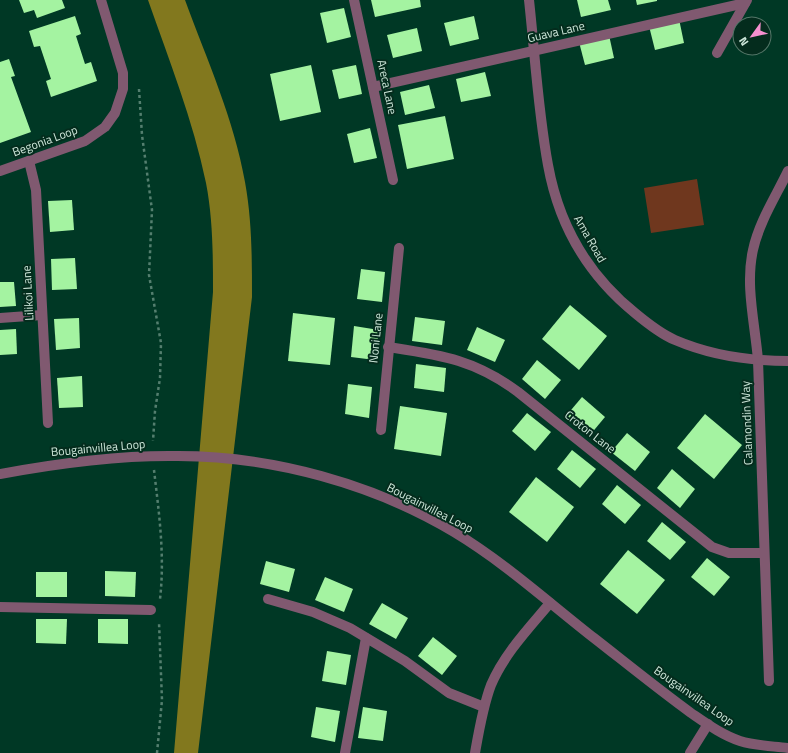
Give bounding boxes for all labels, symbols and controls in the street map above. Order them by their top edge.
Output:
street label: Guava Lane [525,16,586,47]
north arrow [732,16,772,56]
text: N [735,34,752,49]
street label: Areca Lane [372,58,403,116]
street label: Begonia Loop [9,120,80,161]
street label: Ama Road [569,212,612,266]
street label: Lilikoi Lane [17,265,38,321]
street label: Noni Lane [363,312,388,364]
street label: Calamondin Way [736,380,757,466]
street label: Croton Lane [561,405,620,458]
street label: Bougainvillea Loop [50,434,146,461]
street label: Bougainvillea Loop [384,478,477,538]
street label: Bougainvillea Loop [650,661,738,731]

